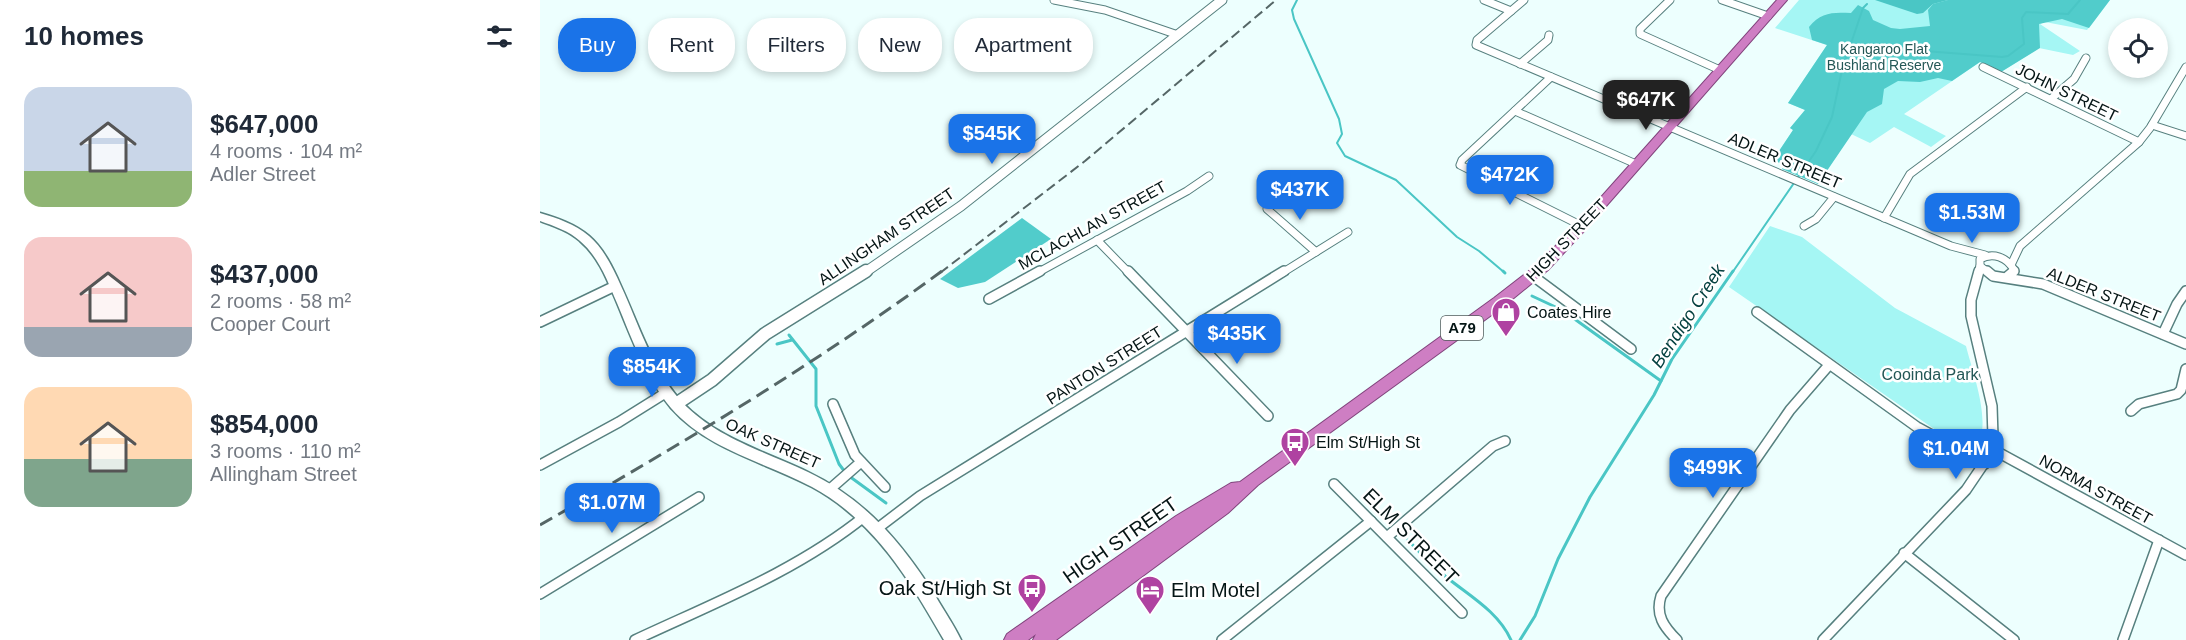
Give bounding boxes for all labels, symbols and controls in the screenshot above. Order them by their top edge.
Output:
chip: Buy [558,18,636,72]
chip: Rent [648,18,735,72]
chip: Filters [747,18,846,72]
chip: New [858,18,942,72]
chip: Apartment [954,18,1093,72]
map controls [2108,18,2168,78]
button: locate [2108,18,2168,78]
icon: filters [483,20,516,53]
text: 10 homes [24,21,144,51]
park label: Kangaroo Flat Bushland Reserve [1827,41,1941,73]
street label: JOHN STREET [2013,60,2121,125]
pin: $647K [1604,80,1688,131]
text: $647K [1617,88,1675,110]
text: $647,000 [210,109,318,139]
icon: home [72,111,144,183]
pin: $545K [950,114,1034,165]
text: $545K [963,122,1021,144]
street label: ADLER STREET [1726,129,1844,192]
text: 4 rooms · 104 m² [210,140,362,162]
pin: $472K [1468,155,1552,206]
text: Adler Street [210,163,316,185]
text: $472K [1481,163,1539,185]
pin: $437K [1258,170,1342,221]
street label: MCLACHLAN STREET [1015,178,1169,273]
text: $437K [1271,178,1329,200]
street label: ALLINGHAM STREET [815,184,958,288]
pin: $1.53M [1923,193,2021,244]
street label: HIGH STREET [1523,196,1610,285]
text: $1.53M [1939,201,2005,223]
text: $437,000 [210,259,318,289]
water label: Bendigo Creek [1647,260,1729,371]
icon: home [72,261,144,333]
street label: ALDER STREET [2045,264,2163,325]
text: 2 rooms · 58 m² [210,290,351,312]
shop icon: Coates Hire [1490,296,1522,338]
place label: Coates Hire [1527,304,1612,321]
text: Cooper Court [210,313,330,335]
pin: $435K [1195,314,1279,365]
road number: A79 [1441,316,1483,340]
text: $435K [1208,322,1266,344]
street label: PANTON STREET [1043,323,1165,408]
pin: $854K [610,347,694,398]
text: $854K [623,355,681,377]
park label: Cooinda Park [1882,366,1979,383]
text: $854,000 [210,409,318,439]
icon: home [72,411,144,483]
street label: OAK STREET [723,415,823,472]
bus stop icon: Elm St/High St [1279,426,1311,468]
pin: $1.04M [1907,429,2005,480]
place label: Elm St/High St [1316,434,1421,451]
text: $1.04M [1923,437,1989,459]
text: 3 rooms · 110 m² [210,440,361,462]
pin: $499K [1671,448,1755,499]
street label: NORMA STREET [2036,451,2155,528]
text: $499K [1684,456,1742,478]
text: Allingham Street [210,463,357,485]
pin: $1.07M [563,483,661,534]
street label: ELM STREET [1359,484,1463,588]
text: $1.07M [579,491,645,513]
street label: HIGH STREET [1059,492,1181,588]
bus stop icon: Oak St/High St [1016,572,1048,614]
hotel icon: Elm Motel [1134,574,1166,616]
place label: Oak St/High St [879,577,1011,599]
place label: Elm Motel [1171,579,1260,601]

